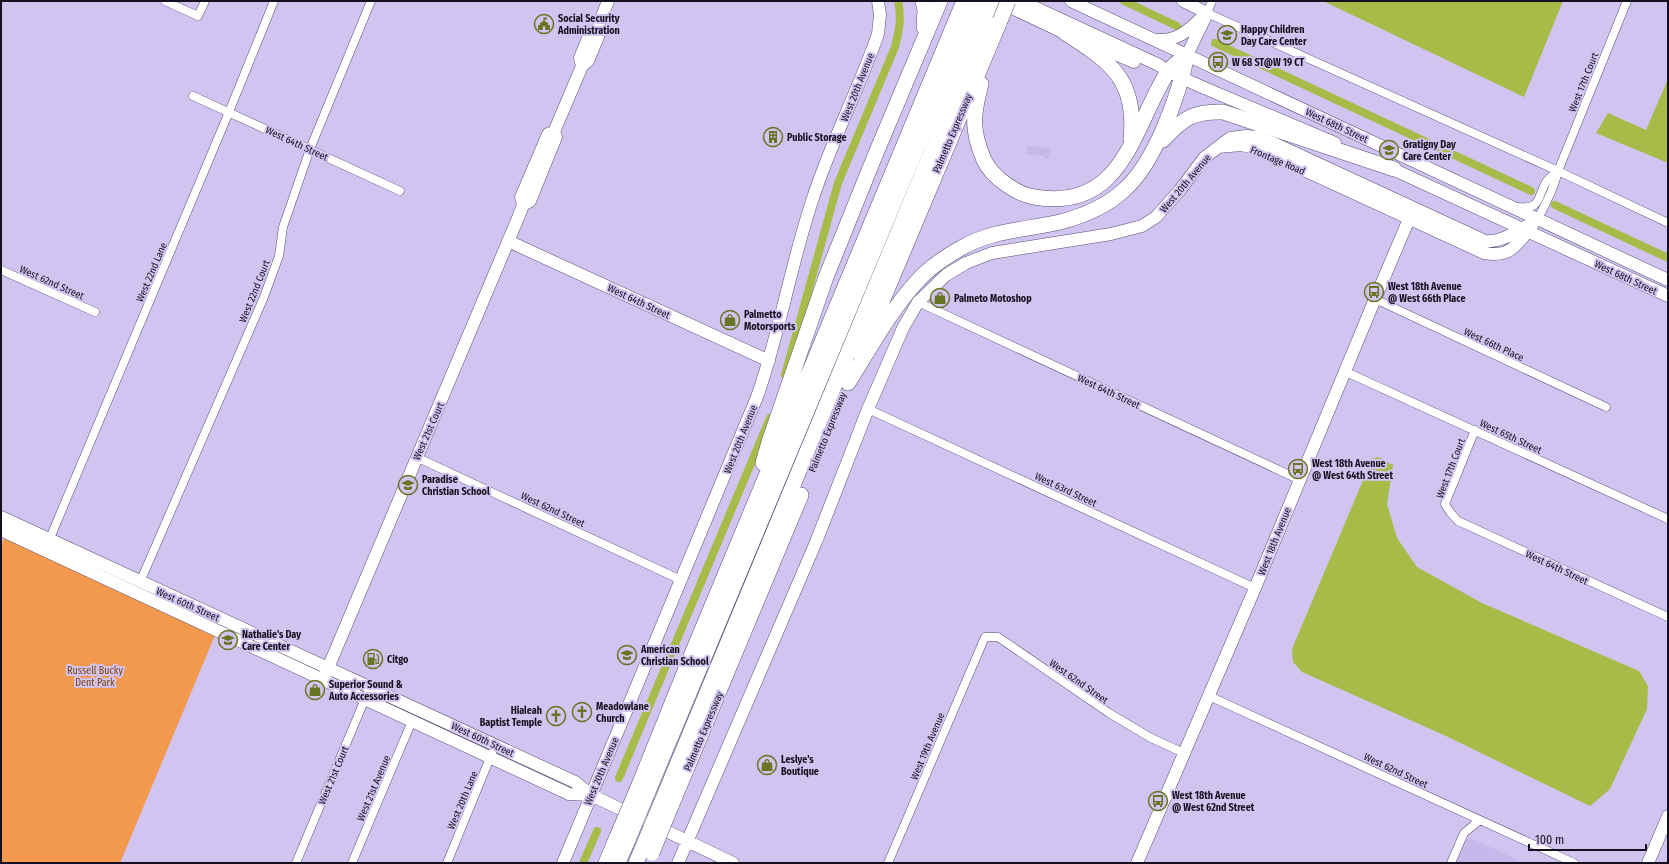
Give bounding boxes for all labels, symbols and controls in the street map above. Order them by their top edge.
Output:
public building icon: Social Security Administration [533,13,555,35]
place label: Social Security Administration [557,13,620,37]
school or university icon: Happy Children Day Care Center [1216,24,1238,46]
place label: Happy Children Day Care Center [1241,24,1307,48]
street label: West 17th Court [1567,50,1602,114]
street label: West 20th Avenue [839,51,877,123]
bus stop icon: W 68 ST@W 19 CT [1207,51,1229,73]
place label: W 68 ST@W 19 CT [1232,57,1304,69]
street label: Palmetto Expressway [931,91,975,175]
street label: West 68th Street [1303,106,1370,146]
street label: West 64th Street [263,124,330,164]
building icon: Public Storage [762,126,784,148]
place label: Public Storage [787,132,847,144]
school or university icon: Gratigny Day Care Center [1378,139,1400,161]
place label: Gratigny Day Care Center [1403,139,1456,163]
street label: Frontage Road [1248,144,1307,178]
street label: West 20th Avenue [1158,152,1214,215]
street label: West 22nd Lane [134,241,170,304]
street label: West 22nd Court [237,258,273,324]
street label: West 68th Street [1592,258,1659,298]
street label: West 62nd Street [18,263,86,303]
bus stop icon: West 18th Avenue @ West 66th Place [1363,281,1385,303]
place label: West 18th Avenue @ West 66th Place [1388,281,1466,305]
street label: West 64th Street [605,282,672,322]
shop icon: Palmeto Motoshop [929,287,951,309]
place label: Palmeto Motoshop [954,293,1032,305]
shop icon: Palmetto Motorsports [719,309,741,331]
place label: Palmetto Motorsports [744,309,796,333]
street label: West 66th Place [1462,326,1525,364]
street label: West 64th Street [1075,372,1142,412]
street label: Palmetto Expressway [806,390,850,474]
street label: West 21st Court [411,400,447,462]
street label: West 20th Avenue [722,403,760,475]
street label: West 65th Street [1478,417,1544,457]
street label: West 17th Court [1434,436,1468,500]
bus stop icon: West 18th Avenue @ West 64th Street [1287,458,1309,480]
place label: West 18th Avenue @ West 64th Street [1312,458,1393,482]
street label: West 63rd Street [1033,470,1099,510]
school or university icon: Paradise Christian School [397,474,419,496]
place label: Paradise Christian School [422,474,490,498]
street label: West 62nd Street [519,490,587,530]
street label: West 18th Avenue [1256,506,1294,577]
street label: West 64th Street [1523,548,1590,588]
street label: West 60th Street [154,586,222,624]
school or university icon: Nathalie's Day Care Center [217,629,239,651]
place label: Nathalie's Day Care Center [242,629,301,653]
school or university icon: American Christian School [616,644,638,666]
place label: American Christian School [640,644,709,668]
fuel station icon: Citgo [362,648,384,670]
place label: Citgo [387,654,409,666]
street label: West 62nd Street [1047,657,1111,707]
park label: Russell Bucky Dent Park [67,665,123,689]
shop icon: Superior Sound & Auto Accessories [304,679,326,701]
place label: Superior Sound & Auto Accessories [328,679,403,703]
street label: Palmetto Expressway [682,689,726,773]
church icon: Meadowlane Church [571,701,593,723]
place label: Meadowlane Church [596,701,649,725]
place label: Hialeah Baptist Temple [480,705,542,729]
church icon: Hialeah Baptist Temple [545,705,567,727]
street label: West 19th Avenue [908,711,948,782]
street label: West 60th Street [449,720,517,760]
street label: West 20th Avenue [582,735,622,807]
street label: West 21st Court [316,744,352,806]
street label: West 62nd Street [1362,751,1430,791]
street label: West 21st Avenue [355,754,393,823]
shop icon: Leslye's Boutique [756,754,778,776]
place label: Leslye's Boutique [781,754,819,778]
street label: West 20th Lane [445,769,481,831]
bus stop icon: West 18th Avenue @ West 62nd Street [1147,790,1169,812]
place label: West 18th Avenue @ West 62nd Street [1172,790,1255,814]
scale bar [1529,826,1646,852]
text: 100 m [1535,833,1564,847]

